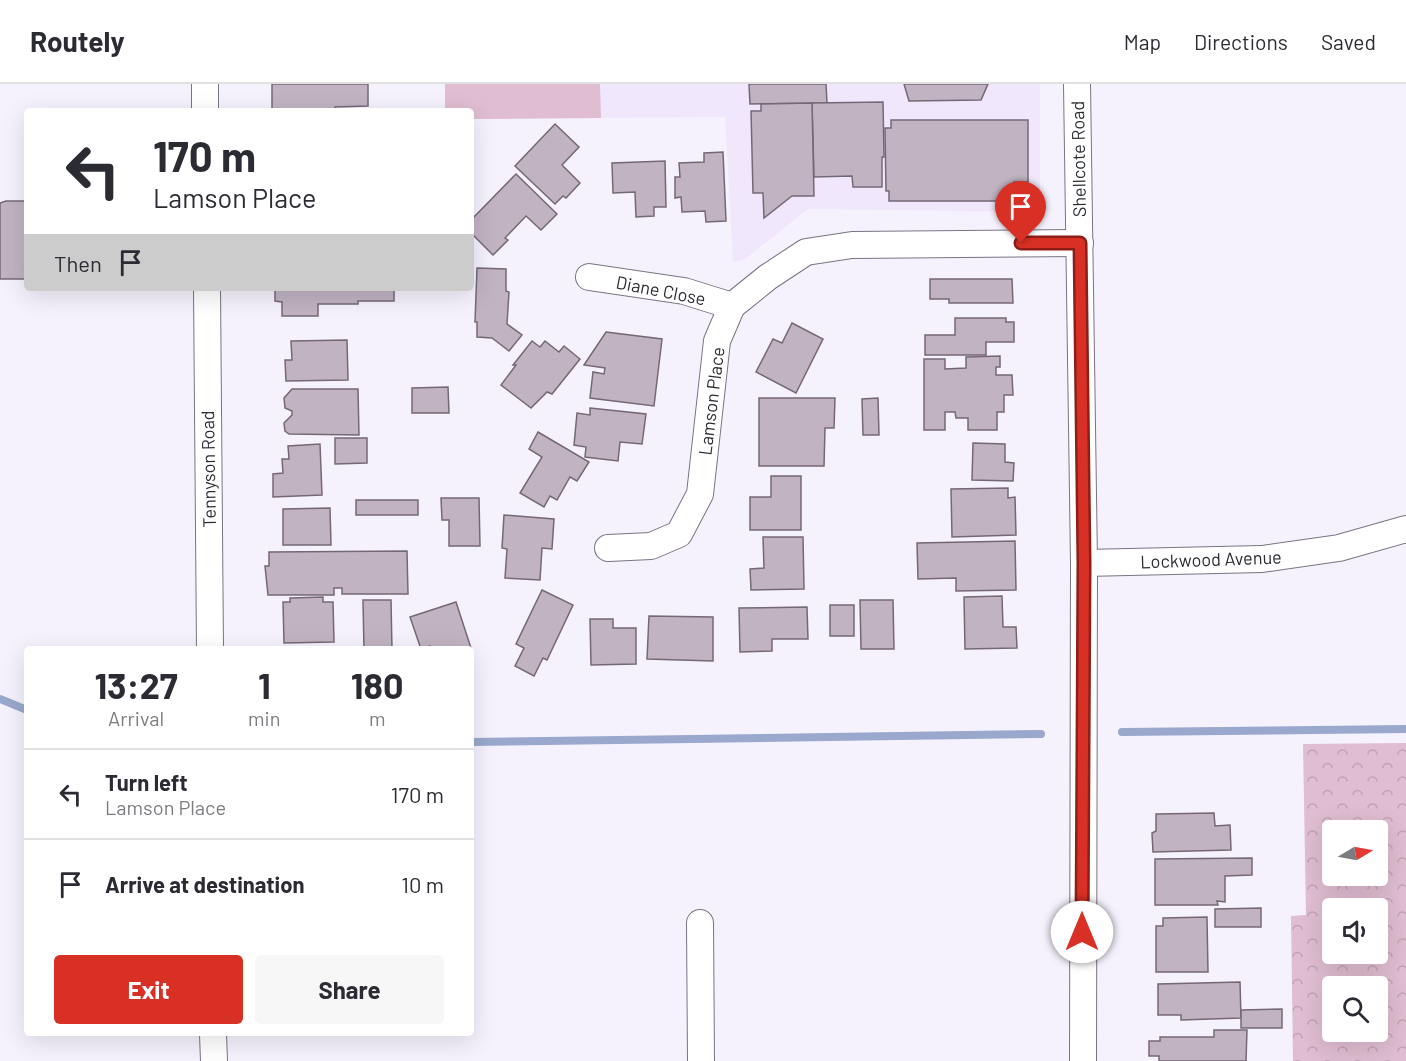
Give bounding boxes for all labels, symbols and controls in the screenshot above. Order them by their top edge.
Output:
text: Routely [30,24,125,58]
text: Map [1124,29,1161,54]
text: Directions [1194,29,1288,54]
text: Saved [1321,29,1376,54]
street label: Shellcote Road [1066,101,1090,217]
text: 170 m [153,130,256,180]
icon: left [54,132,132,210]
text: Lamson Place [153,181,316,213]
pin [995,181,1046,243]
icon: arrive [1004,190,1037,223]
icon: arrive [114,246,147,279]
text: Then [54,250,102,276]
street label: Diane Close [614,271,708,309]
street label: Lamson Place [693,346,729,456]
street label: Tennyson Road [196,410,220,528]
street label: Lockwood Avenue [1140,546,1282,572]
text: 13:27 [94,663,178,706]
text: 1 [258,663,271,706]
text: 180 [351,663,404,706]
text: Arrival [108,706,164,730]
text: min [248,706,280,730]
text: m [369,706,386,730]
text: Turn left [105,769,188,795]
icon: left [54,778,87,811]
text: 170 m [391,781,444,807]
text: Lamson Place [105,795,226,819]
north arrow [1322,820,1388,886]
map controls [1322,820,1388,1042]
icon: arrive [54,868,87,901]
text: Arrive at destination [105,871,304,897]
text: 10 m [401,871,444,897]
button: sound [1322,898,1388,964]
position arrow [1050,900,1114,964]
button: Exit [54,955,243,1024]
button: Share [255,955,444,1024]
button: search [1322,976,1388,1042]

